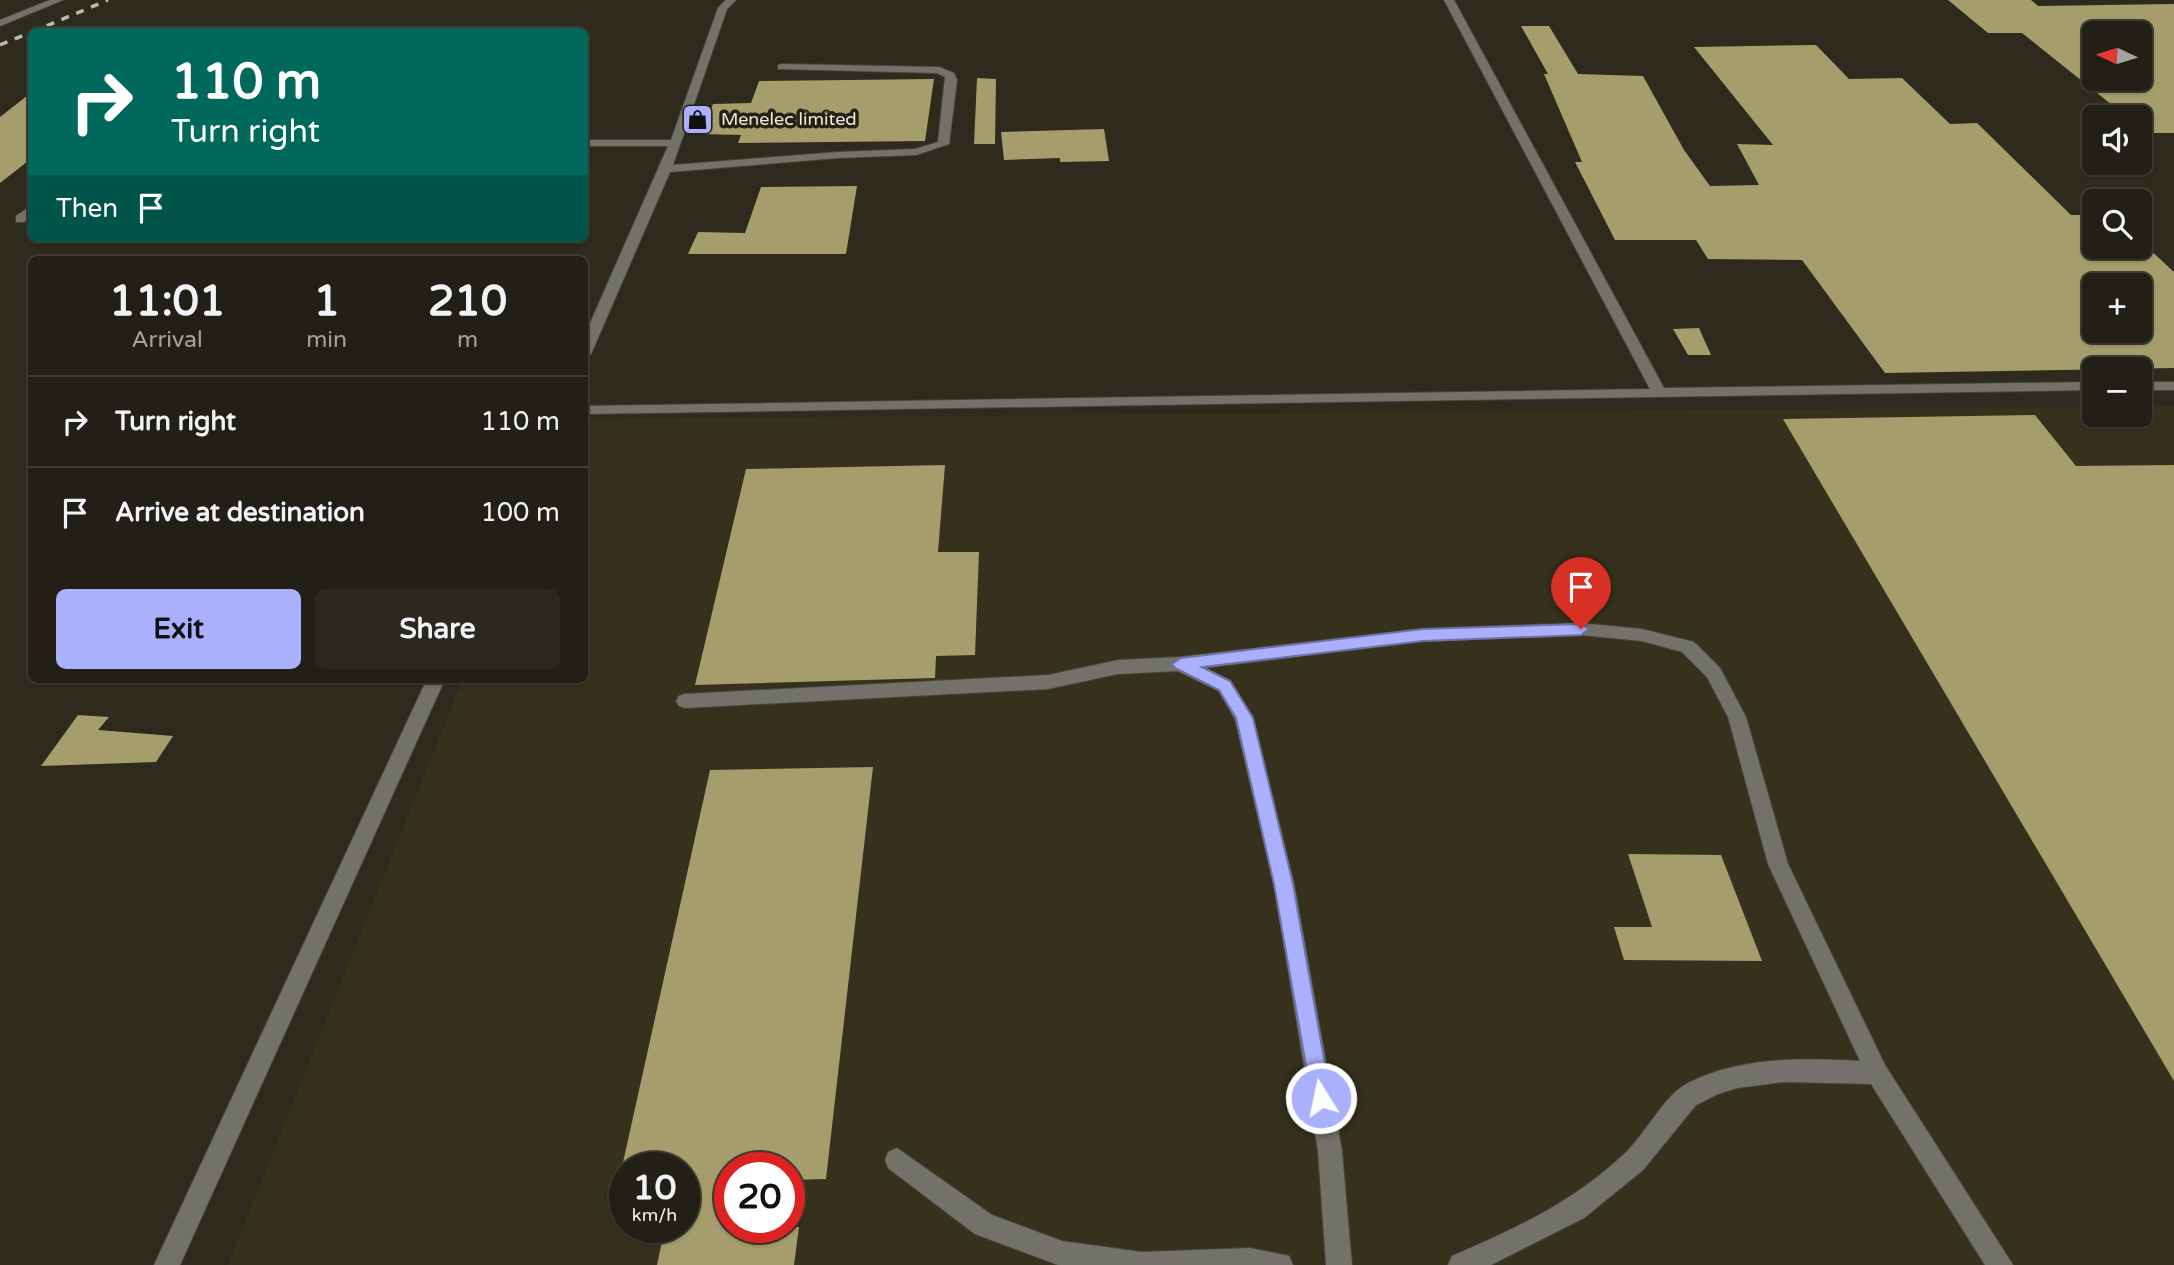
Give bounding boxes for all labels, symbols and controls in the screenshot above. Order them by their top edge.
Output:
north arrow [2082,21,2152,91]
map controls [2082,21,2152,427]
text: 110 m [171,53,321,112]
icon: right [56,56,147,147]
shop icon: Menelec limited [681,102,715,136]
button: sound [2082,105,2152,175]
place label: Menelec limited [721,108,857,130]
text: Turn right [171,113,320,151]
icon: arrive [132,189,170,227]
button: search [2082,189,2152,259]
text: Then [56,193,118,224]
button: + [2082,273,2152,343]
text: 11:01 [109,276,225,327]
text: 1 [313,276,340,327]
text: 210 [428,276,507,327]
text: Arrival [132,326,203,354]
text: min [306,326,347,354]
text: m [457,326,478,354]
button: − [2082,357,2152,427]
icon: right [56,403,94,441]
text: Turn right [115,406,236,437]
text: 110 m [480,406,560,437]
icon: arrive [56,494,94,532]
text: Arrive at destination [115,497,365,528]
text: 100 m [480,497,560,528]
pin [1551,557,1611,629]
icon: arrive [1562,568,1600,606]
button: Exit [56,589,301,669]
button: Share [315,589,560,669]
position arrow [1284,1061,1358,1135]
speed limit sign: 20 [714,1152,805,1243]
text: 10 [633,1167,676,1209]
text: km/h [632,1204,677,1226]

